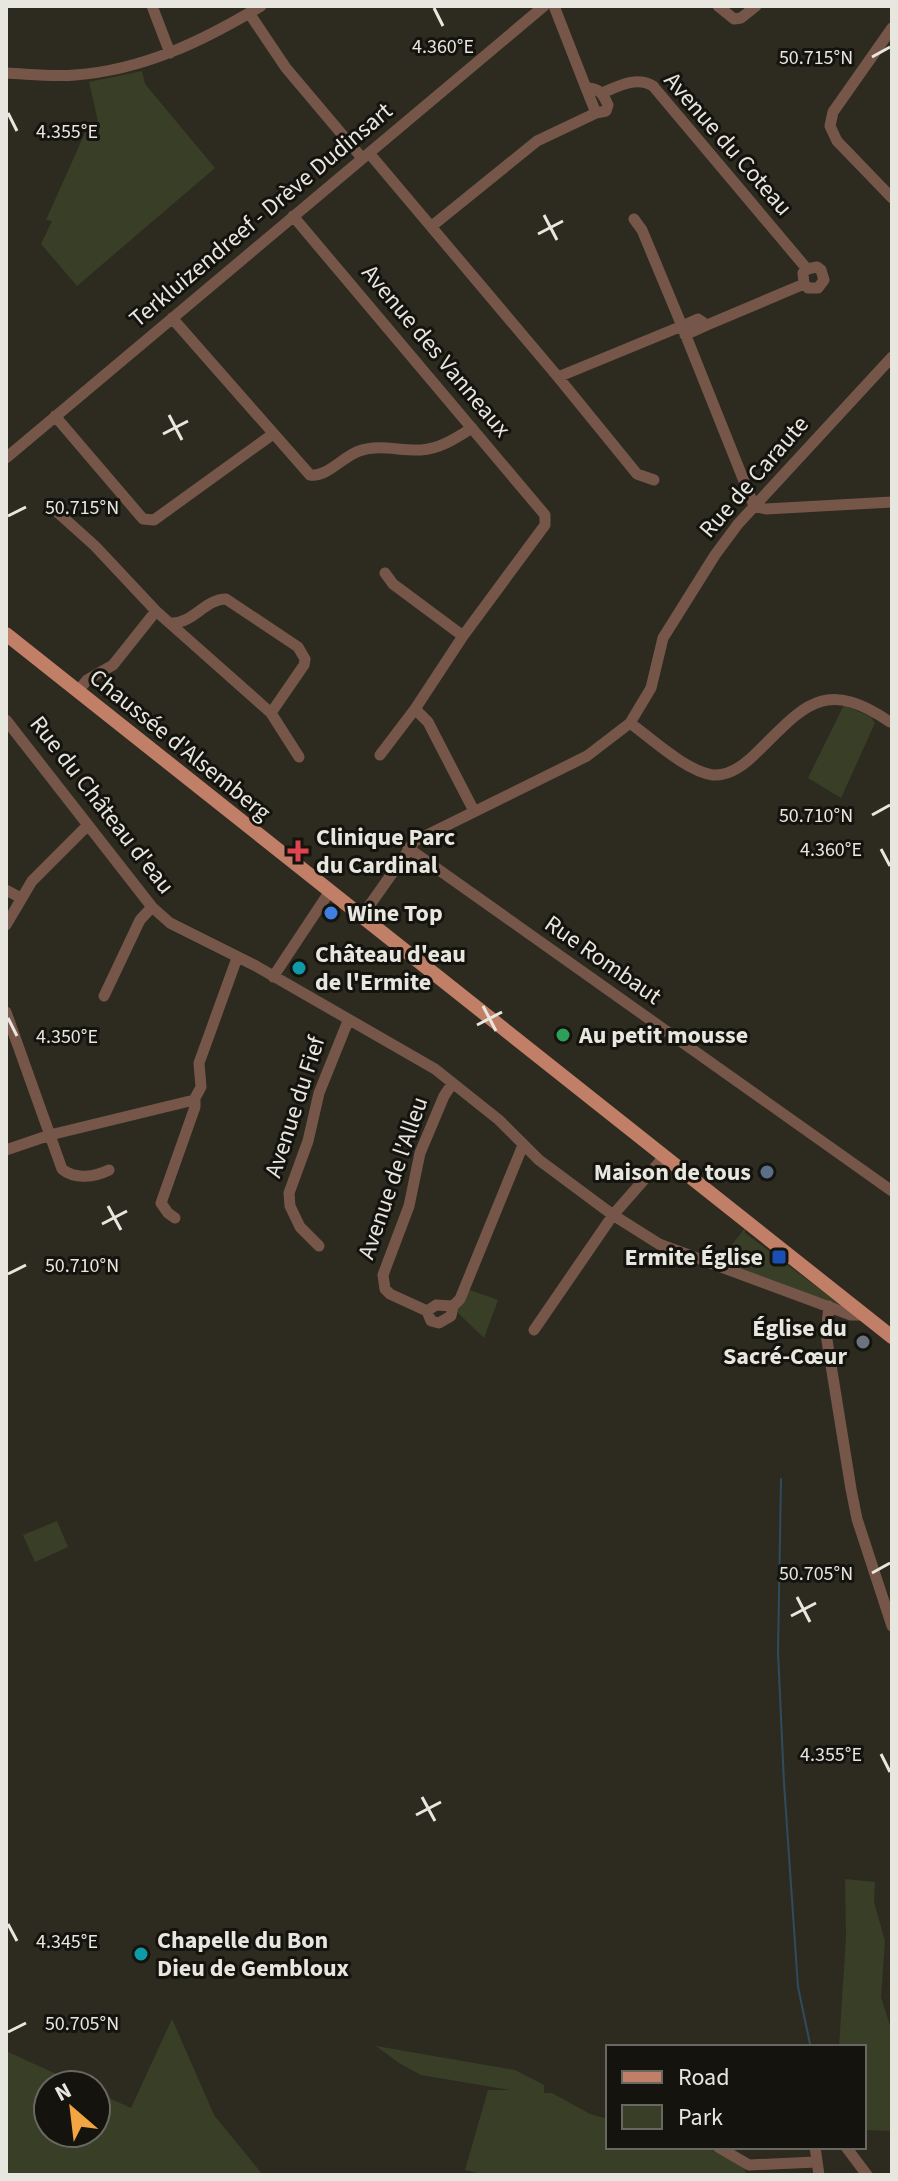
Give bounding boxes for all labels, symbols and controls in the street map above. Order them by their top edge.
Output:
text: 4.360°E [412,33,474,61]
text: 50.715°N [779,44,853,72]
street label: Avenue du Coteau [656,64,800,224]
street label: Terkluizendreef - Drève Dudinsart [122,94,400,336]
text: 4.355°E [36,118,98,146]
street label: Avenue des Vanneaux [353,257,519,445]
street label: Rue de Caraute [691,408,817,546]
text: 50.715°N [45,494,119,522]
street label: Chaussée d'Alsemberg [82,661,278,829]
street label: Rue du Château d'eau [21,708,183,902]
text: 50.710°N [779,802,853,830]
place label: Clinique Parc du Cardinal [316,820,455,883]
text: 4.360°E [800,836,862,864]
marker: Clinique Parc du Cardinal [287,840,309,862]
place label: Wine Top [347,896,443,931]
marker: Wine Top [322,904,340,922]
street label: Rue Rombaut [537,907,669,1013]
place label: Château d'eau de l'Ermite [315,937,466,1000]
marker: Château d'eau de l'Ermite [290,959,308,977]
place label: Au petit mousse [578,1018,748,1053]
text: 4.350°E [36,1023,98,1051]
marker: Au petit mousse [554,1026,572,1044]
street label: Avenue du Fief [256,1031,335,1182]
street label: Avenue de l'Alleu [349,1092,437,1264]
place label: Maison de tous [594,1155,751,1190]
marker: Maison de tous [758,1163,776,1181]
place label: Ermite Église [625,1240,763,1275]
marker: Ermite Église [770,1248,788,1266]
text: 50.710°N [45,1252,119,1280]
place label: Église du Sacré-Cœur [723,1311,847,1374]
marker: Église du Sacré-Cœur [854,1333,872,1351]
text: 50.705°N [779,1560,853,1588]
text: 4.355°E [800,1741,862,1769]
place label: Chapelle du Bon Dieu de Gembloux [157,1923,349,1986]
text: 4.345°E [36,1928,98,1956]
marker: Chapelle du Bon Dieu de Gembloux [132,1945,150,1963]
text: 50.705°N [45,2010,119,2038]
legend [606,2045,866,2149]
text: Road [678,2060,730,2095]
north arrow [32,2069,112,2149]
text: N [49,2075,77,2110]
text: Park [678,2100,723,2135]

